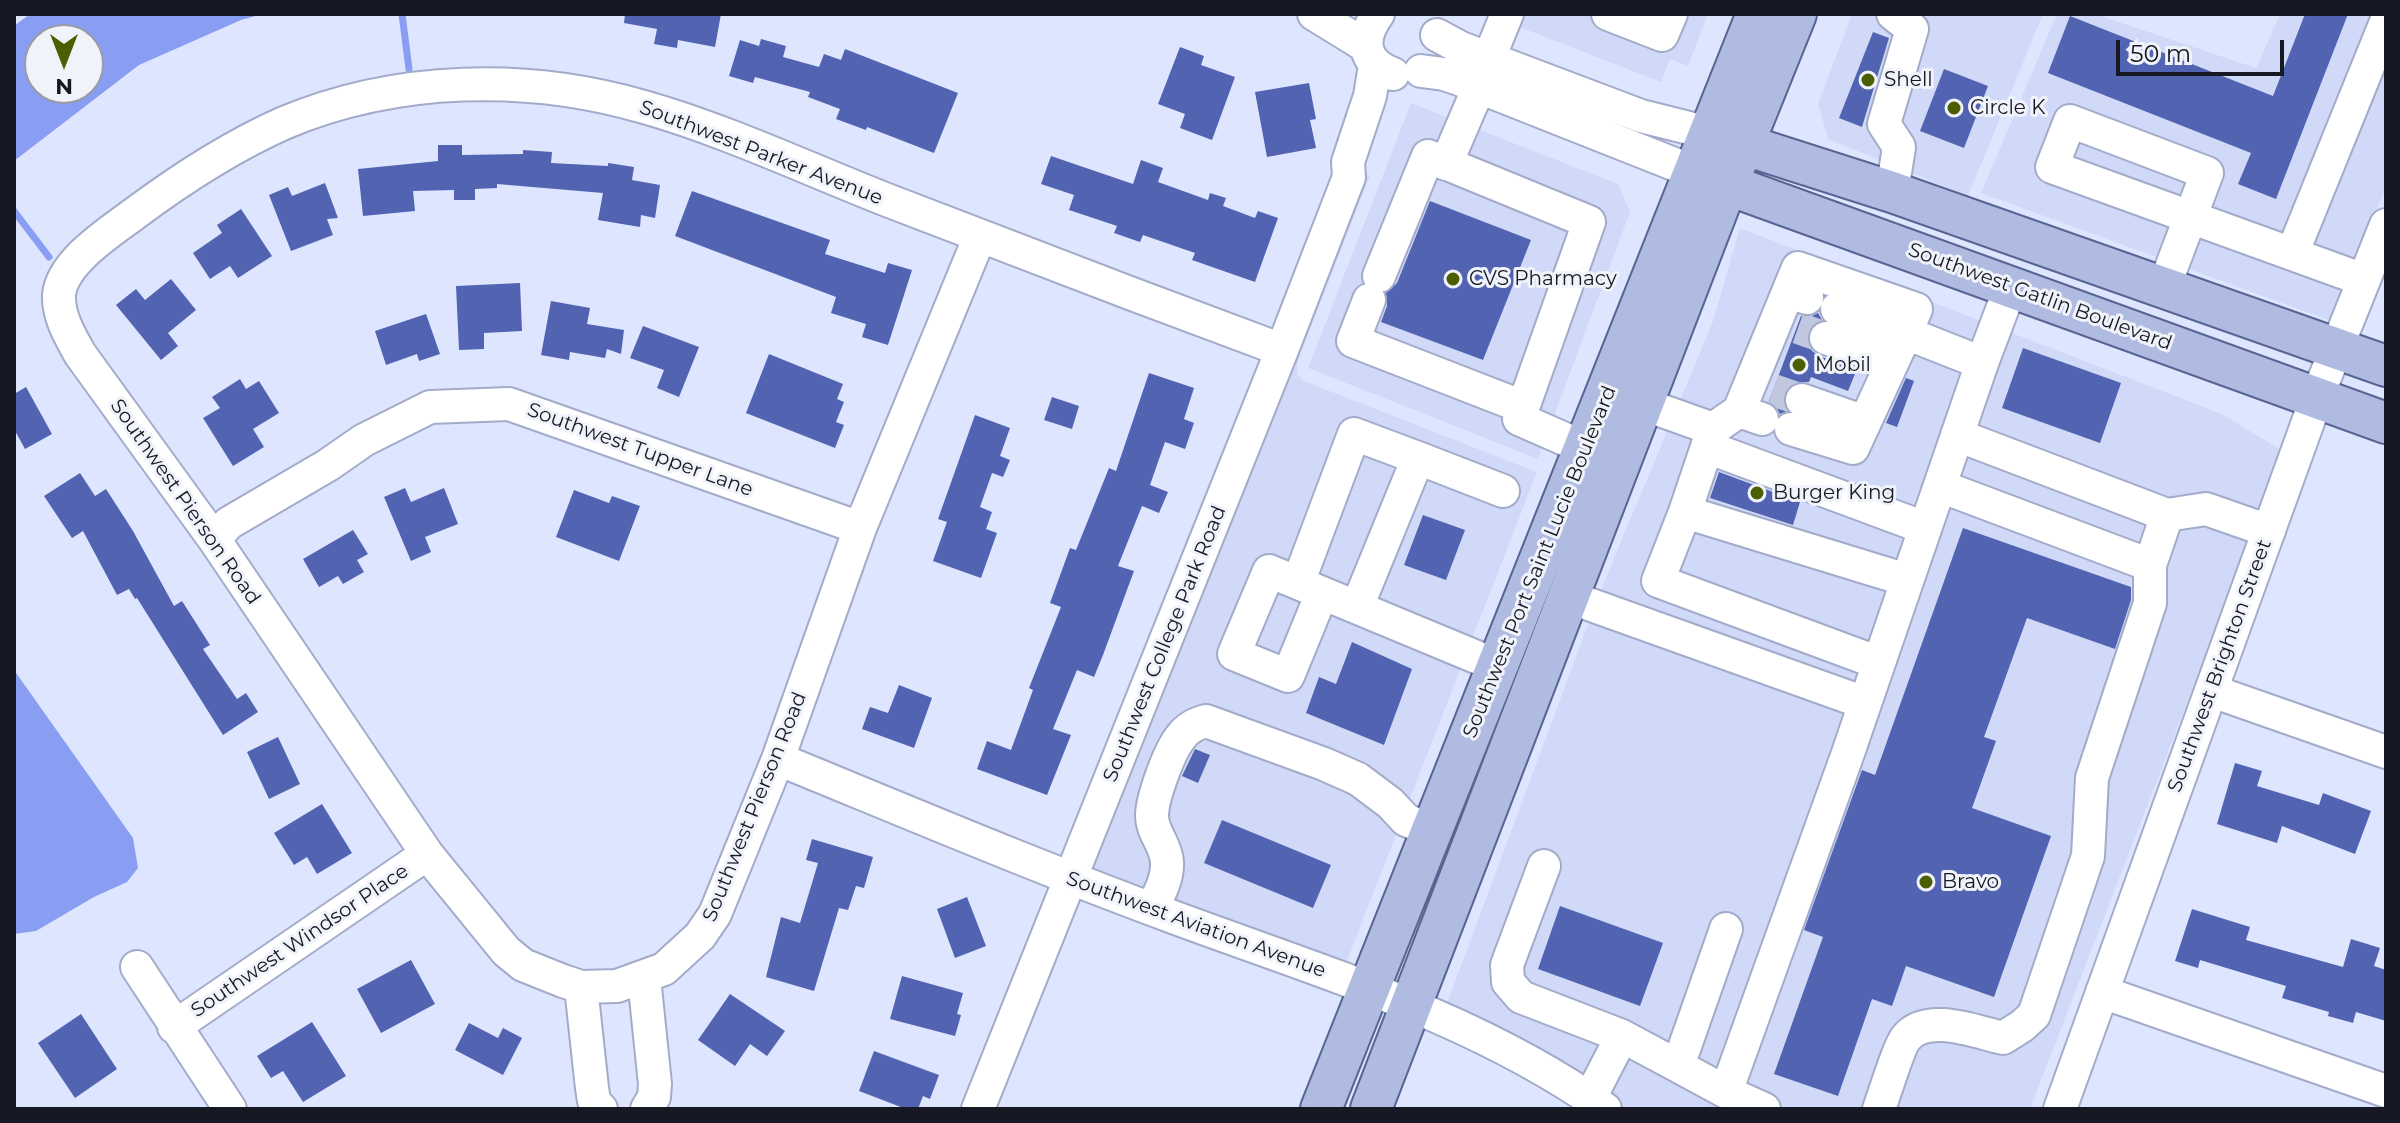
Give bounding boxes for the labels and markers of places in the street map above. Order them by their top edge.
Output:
place label: Shell [1884,68,1933,92]
marker: Shell [1859,71,1877,89]
place label: Circle K [1970,96,2045,120]
marker: Circle K [1945,99,1963,117]
place label: CVS Pharmacy [1469,267,1617,291]
marker: CVS Pharmacy [1444,270,1462,288]
place label: Mobil [1815,353,1871,377]
marker: Mobil [1790,356,1808,374]
place label: Burger King [1773,481,1895,505]
marker: Burger King [1748,484,1766,502]
place label: Bravo [1942,870,1999,894]
marker: Bravo [1917,873,1935,891]

